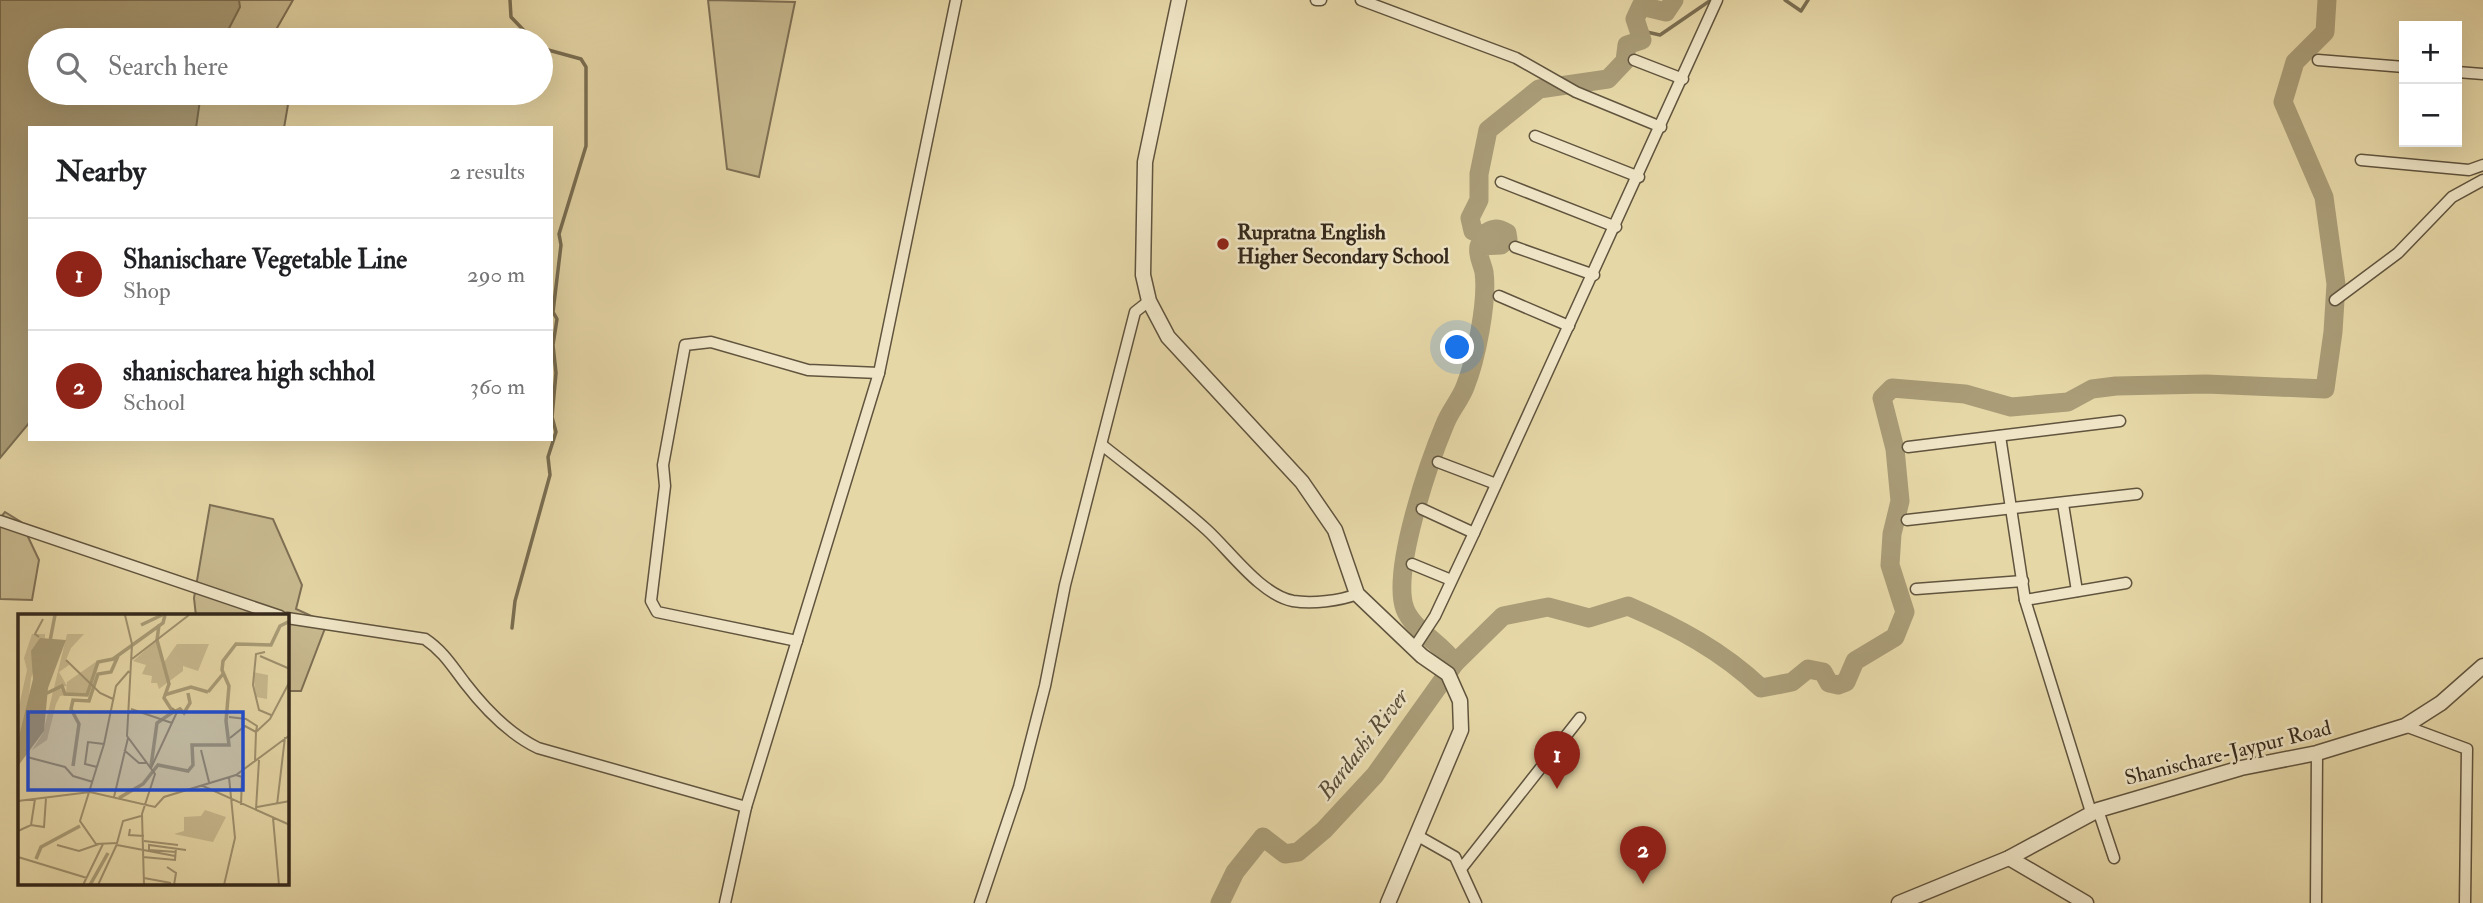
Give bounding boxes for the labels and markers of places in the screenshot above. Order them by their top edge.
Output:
place label: Rupratna English Higher Secondary School [1237,219,1450,270]
marker: Rupratna English Higher Secondary School [1215,236,1231,252]
pin: 1 [1534,731,1580,789]
pin: 2 [1620,826,1666,884]

